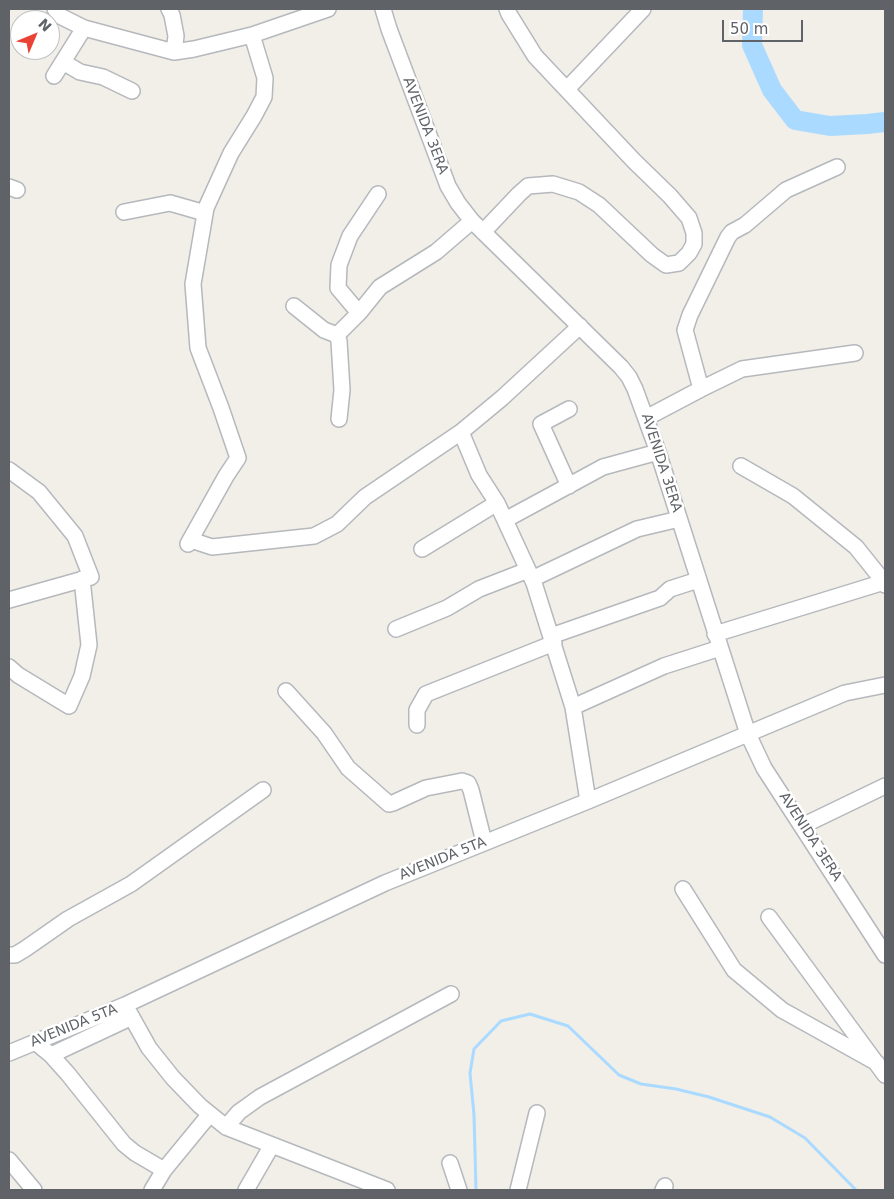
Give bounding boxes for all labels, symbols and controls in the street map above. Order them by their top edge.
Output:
north arrow [10,10,60,60]
scale bar [724,10,805,42]
text: N [35,15,55,35]
text: 50 m [730,20,768,38]
street label: AVENIDA 3ERA [399,75,451,177]
street label: AVENIDA 3ERA [637,412,685,514]
street label: AVENIDA 3ERA [775,789,845,885]
street label: AVENIDA 5TA [397,834,489,884]
street label: AVENIDA 5TA [28,1001,120,1051]

